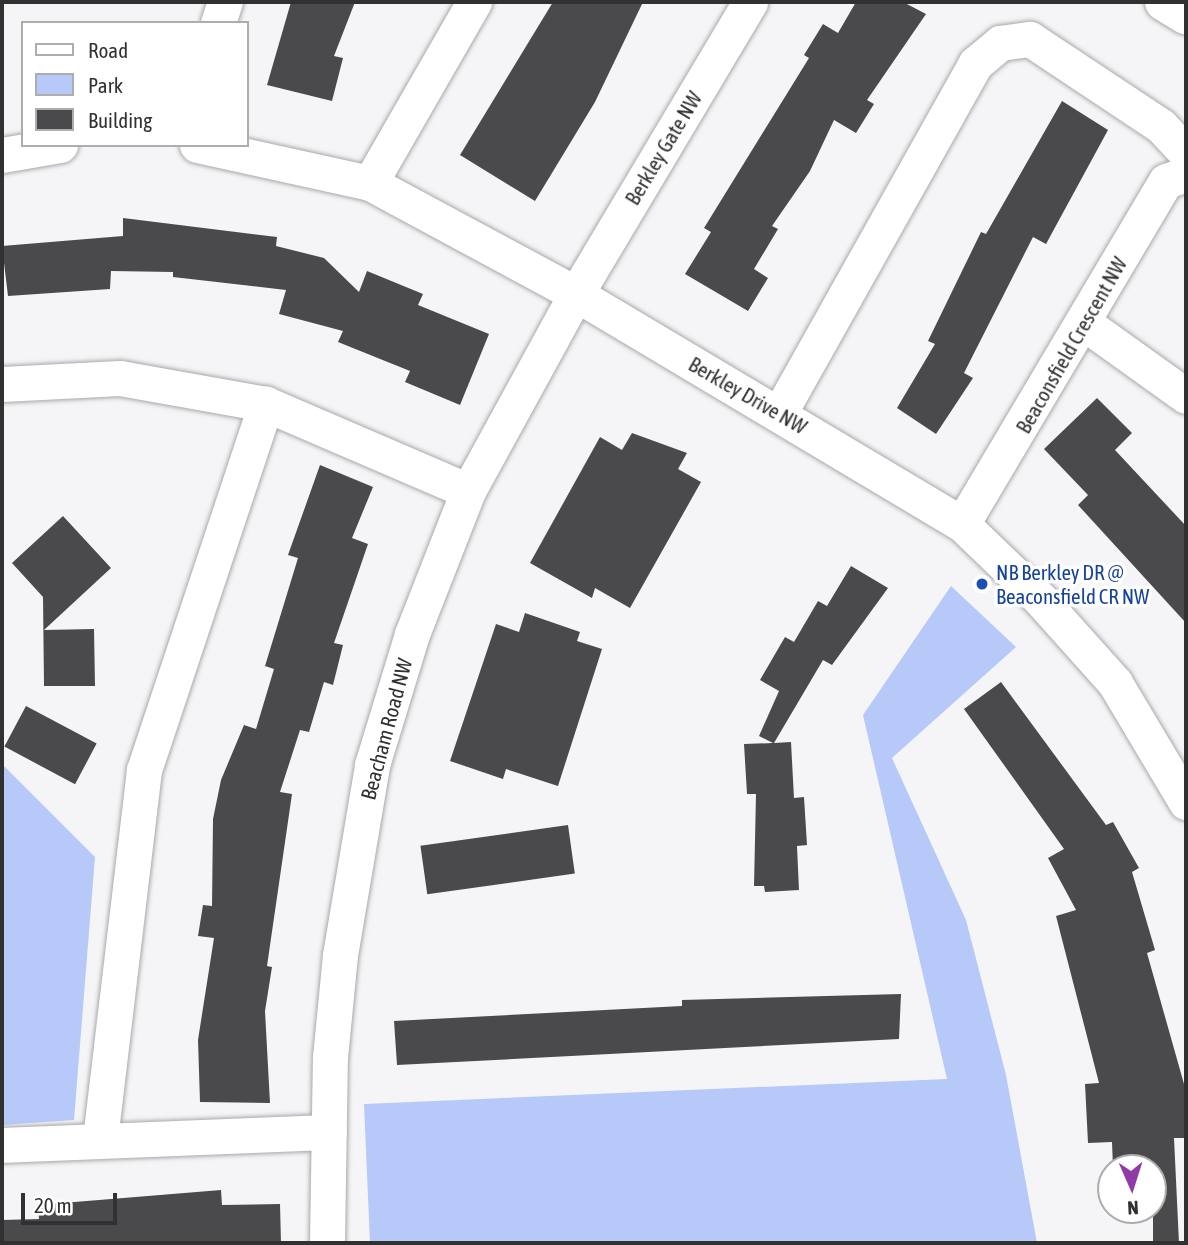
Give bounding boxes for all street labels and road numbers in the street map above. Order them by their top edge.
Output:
street label: Berkley Gate NW [619,87,707,209]
street label: Beaconsfield Crescent NW [1010,252,1132,438]
street label: Berkley Drive NW [684,351,812,439]
street label: Beacham Road NW [355,655,417,803]

